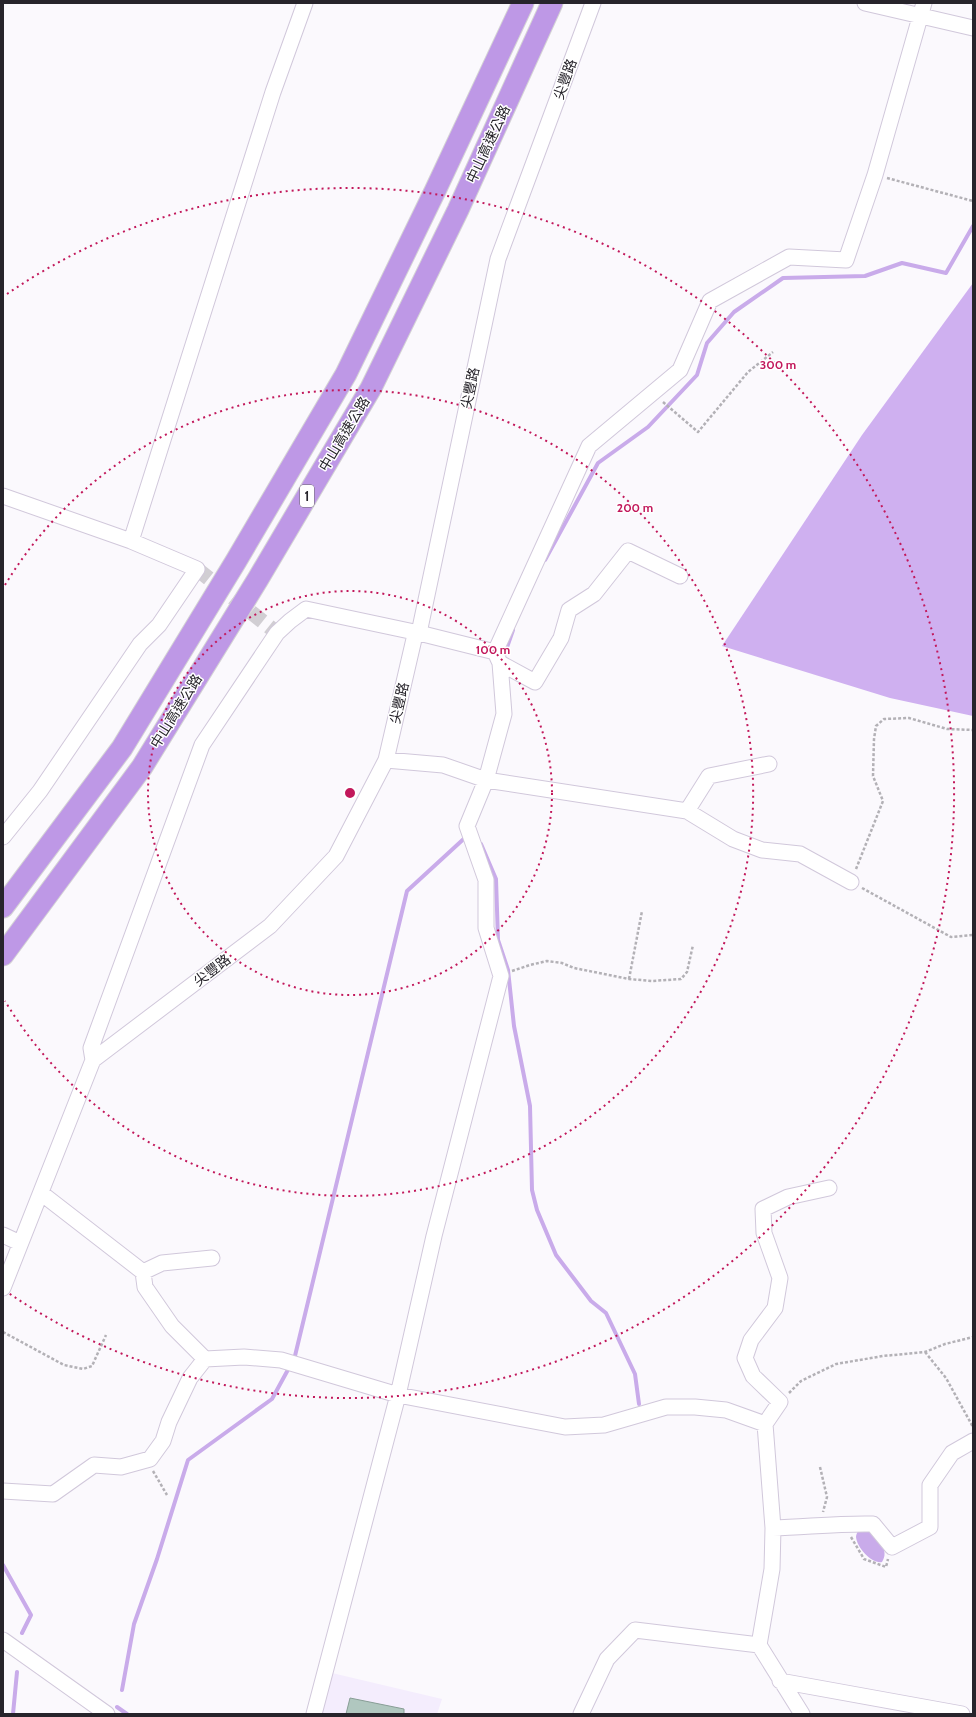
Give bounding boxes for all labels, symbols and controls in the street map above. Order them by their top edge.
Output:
street label: 尖豐路 [549,56,581,102]
street label: 中山高速公路 [462,102,514,186]
text: 300 m [760,357,796,372]
street label: 尖豐路 [457,366,483,410]
street label: 中山高速公路 [315,393,373,475]
road number: 1 [300,485,314,507]
text: 200 m [617,500,653,515]
text: 100 m [476,642,510,657]
street label: 中山高速公路 [146,671,206,751]
street label: 尖豐路 [386,681,412,725]
centre of rings [343,786,357,800]
street label: 尖豐路 [190,950,234,990]

